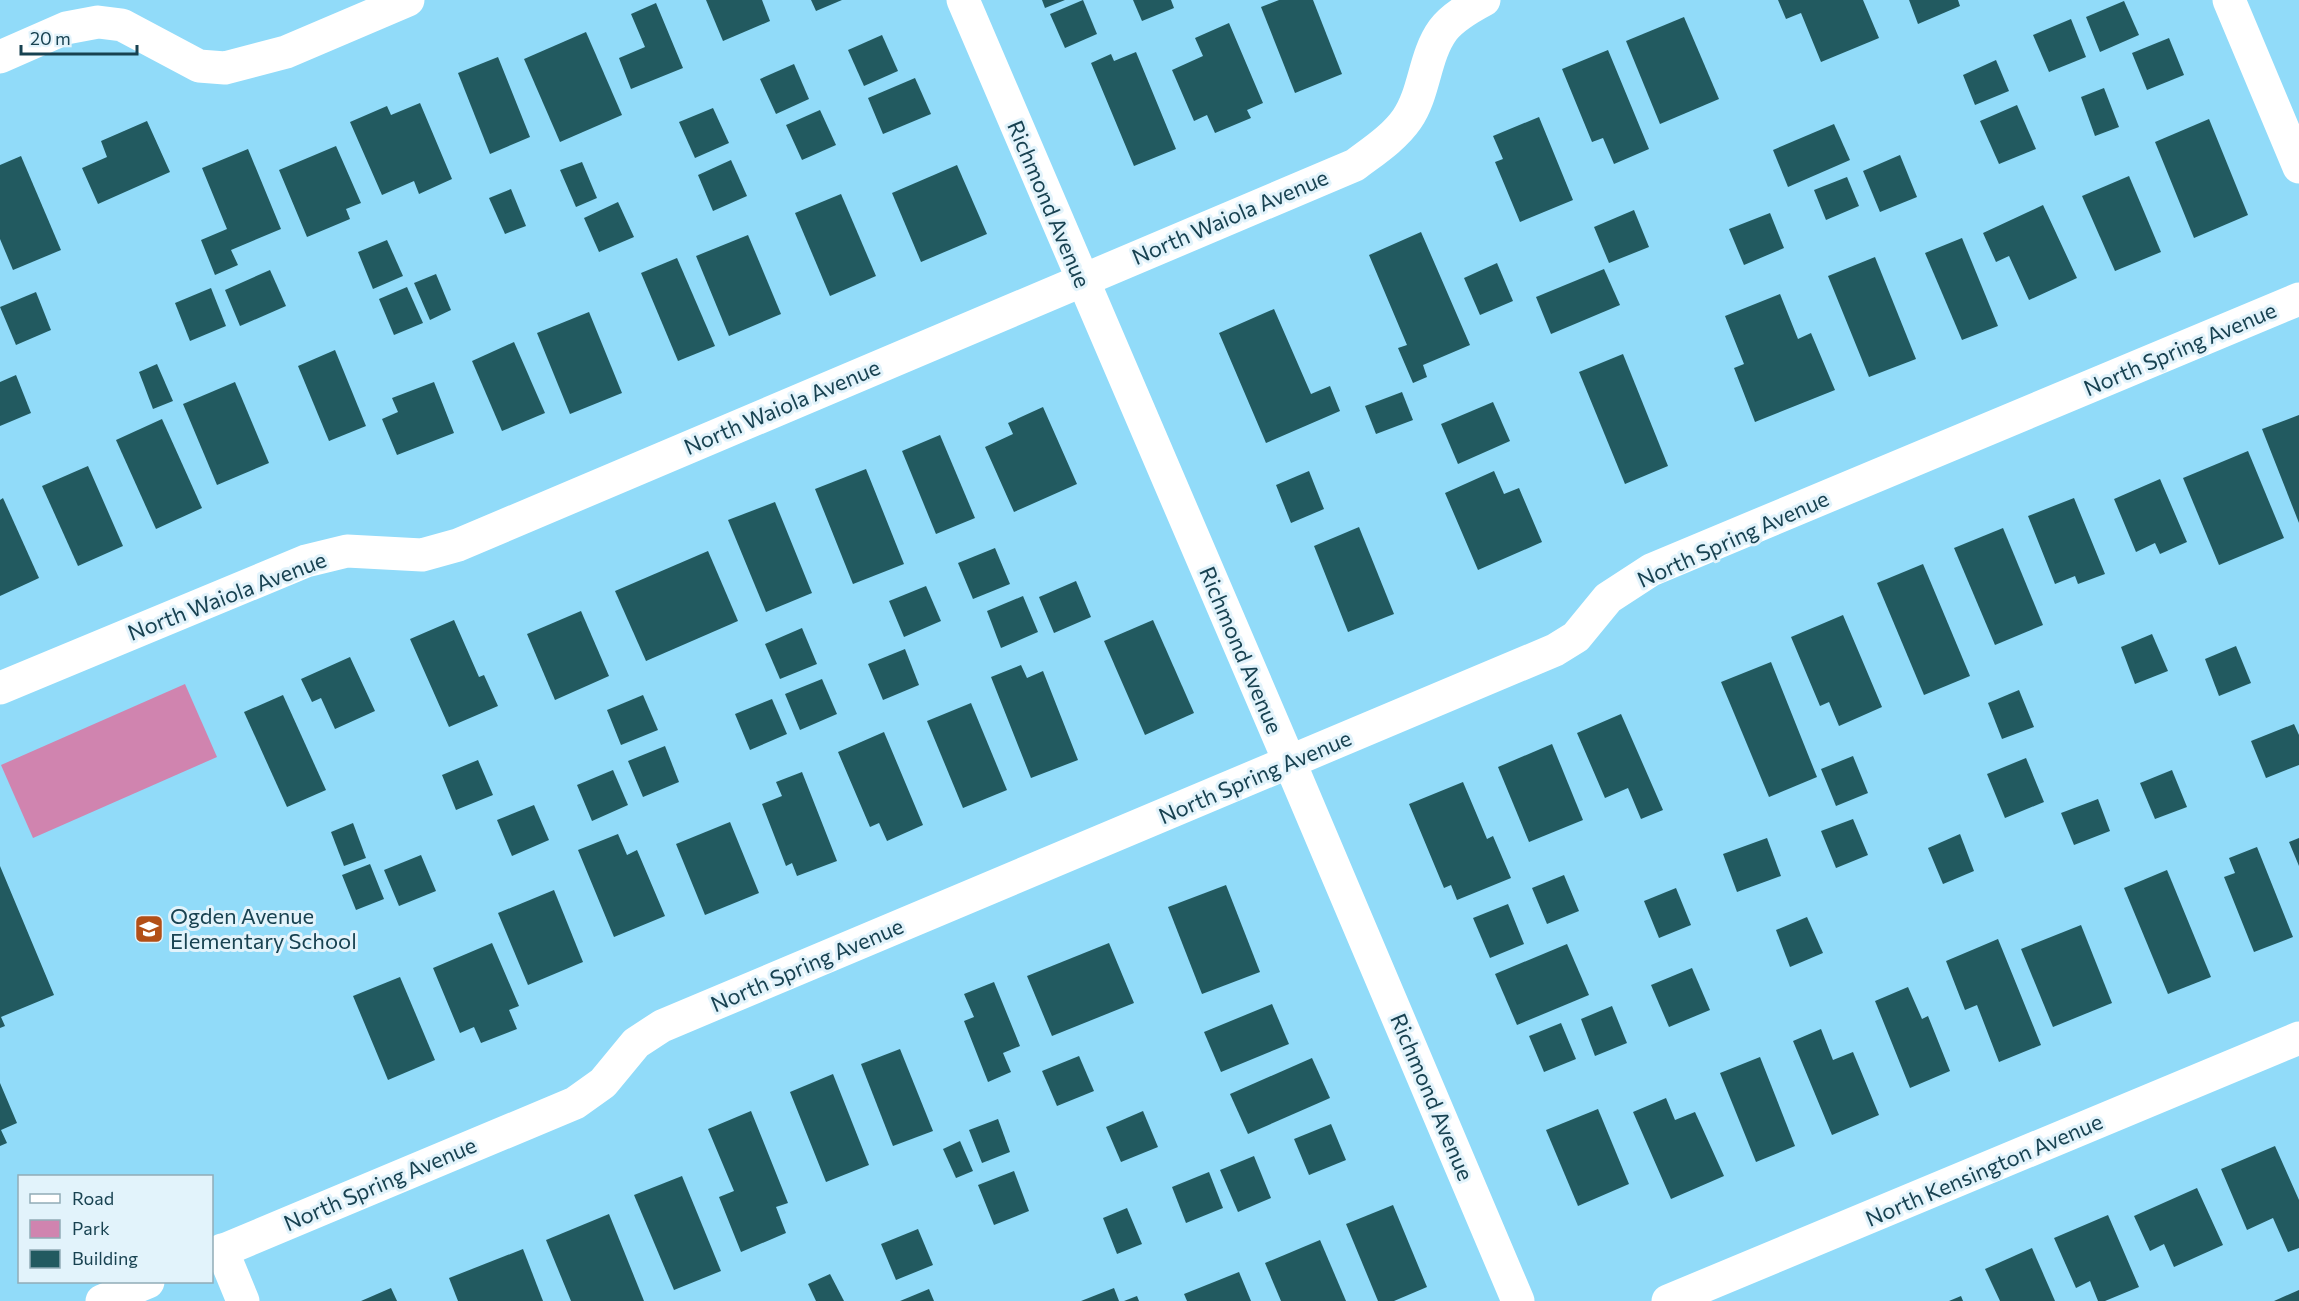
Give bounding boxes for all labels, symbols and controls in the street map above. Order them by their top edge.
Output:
scale bar [21,18,136,56]
text: 20 m [30,27,71,49]
street label: Richmond Avenue [1002,116,1097,292]
street label: North Waiola Avenue [1128,163,1332,270]
street label: North Spring Avenue [2079,296,2280,401]
street label: North Waiola Avenue [680,353,884,460]
street label: North Spring Avenue [1633,484,1833,593]
street label: North Waiola Avenue [124,545,330,646]
street label: Richmond Avenue [1194,562,1289,738]
street label: North Spring Avenue [1154,724,1355,829]
place label: Ogden Avenue Elementary School [170,902,357,954]
street label: North Spring Avenue [706,912,907,1017]
school or university icon: Ogden Avenue Elementary School [133,913,165,945]
street label: Richmond Avenue [1385,1009,1480,1185]
street label: North Kensington Avenue [1861,1107,2106,1232]
street label: North Spring Avenue [279,1131,480,1236]
legend [18,1175,213,1283]
text: Road [72,1187,114,1209]
text: Park [72,1217,110,1239]
text: Building [72,1247,138,1269]

